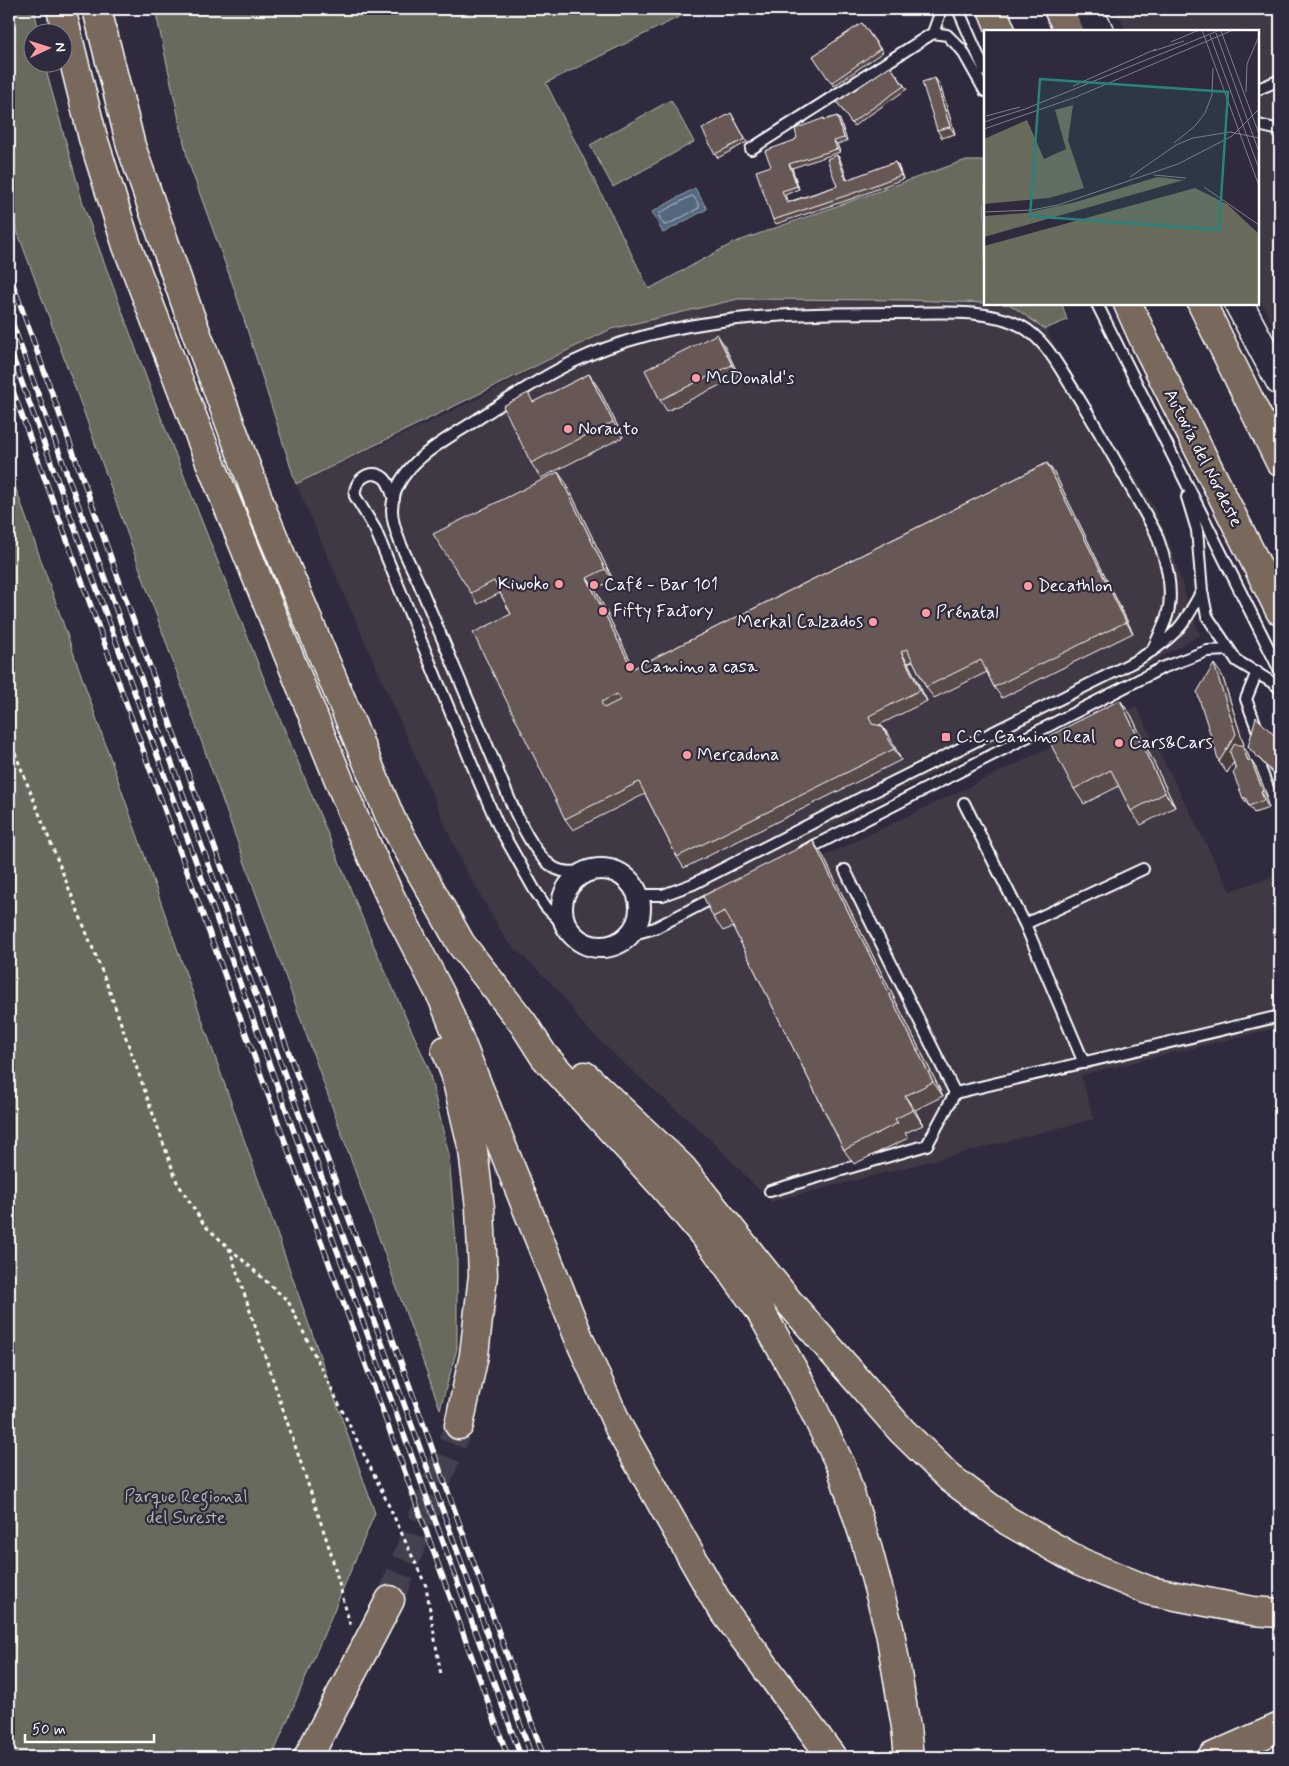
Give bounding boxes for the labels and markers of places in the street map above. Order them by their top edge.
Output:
place label: McDonald's [706,366,794,390]
marker: McDonald's [690,372,702,384]
place label: Norauto [578,417,638,441]
marker: Norauto [562,423,574,435]
place label: Kiwoko [498,572,549,596]
place label: Café - Bar 101 [604,573,718,597]
place label: Decathlon [1038,574,1113,598]
marker: Kiwoko [553,578,565,590]
marker: Café - Bar 101 [588,579,600,591]
marker: Decathlon [1022,580,1034,592]
place label: Fifty Factory [613,599,714,623]
place label: Prénatal [936,601,999,625]
marker: Fifty Factory [597,605,609,617]
marker: Prénatal [920,607,932,619]
place label: Merkal Calzados [737,610,863,634]
marker: Merkal Calzados [867,616,879,628]
place label: Camino a casa [640,655,758,679]
marker: Camino a casa [624,661,636,673]
place label: C.C. Camino Real [956,725,1095,749]
marker: C.C. Camino Real [940,731,952,743]
place label: Cars&Cars [1129,731,1213,755]
marker: Cars&Cars [1113,737,1125,749]
place label: Mercadona [697,743,780,767]
marker: Mercadona [681,749,693,761]

